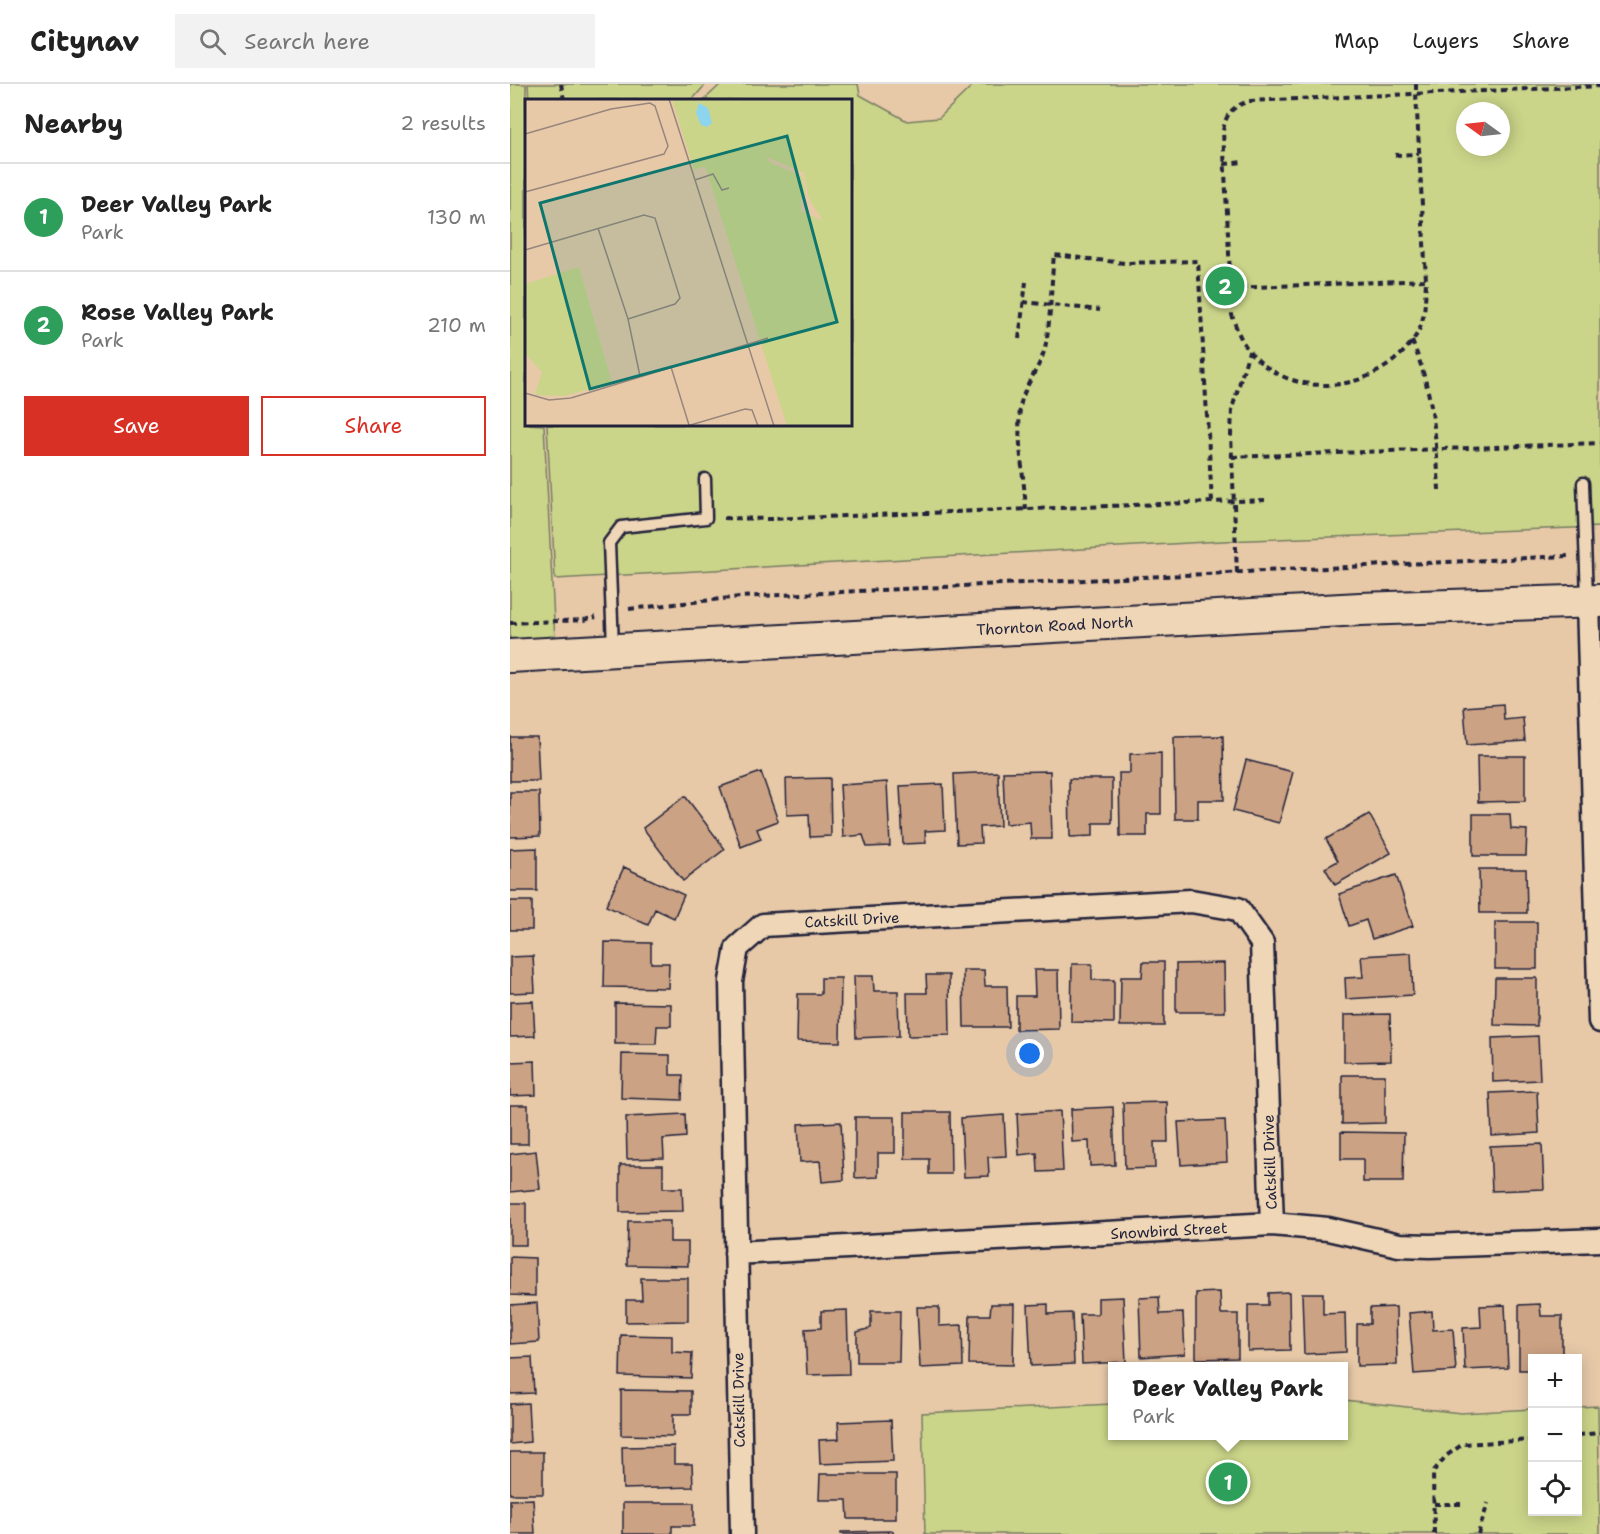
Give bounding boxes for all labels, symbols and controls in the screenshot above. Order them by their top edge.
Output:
search box [175,14,595,68]
text: Citynav [30,22,139,60]
icon: search [196,25,229,58]
text: Search here [244,27,370,56]
text: Map [1334,27,1379,55]
text: Layers [1412,27,1479,55]
text: Share [1512,27,1570,55]
inset map [525,99,852,426]
north arrow [1456,102,1510,156]
text: Nearby [24,106,123,141]
text: 2 results [400,110,486,136]
text: Deer Valley Park [81,190,272,219]
text: 1 [39,204,48,230]
text: 130 m [427,204,486,230]
text: Park [81,219,124,245]
pin: 2 [1206,264,1244,308]
text: Rose Valley Park [81,298,274,327]
text: 2 [37,312,51,338]
text: 210 m [427,312,486,338]
text: Park [81,327,124,353]
button: Save [24,396,249,456]
button: Share [261,396,486,456]
street label: Thornton Road North [976,612,1134,640]
street label: Catskill Drive [804,908,900,932]
your location [1015,1039,1044,1068]
street label: Catskill Drive [1258,1114,1282,1210]
street label: Snowbird Street [1110,1218,1228,1244]
street label: Catskill Drive [728,1352,750,1448]
map controls [1528,1354,1582,1516]
button: + [1528,1354,1582,1408]
popup [1108,1362,1348,1440]
text: Deer Valley Park [1132,1374,1324,1403]
text: Park [1132,1403,1175,1429]
button: − [1528,1408,1582,1462]
pin: 1 [1208,1460,1248,1504]
button: locate [1528,1462,1582,1516]

